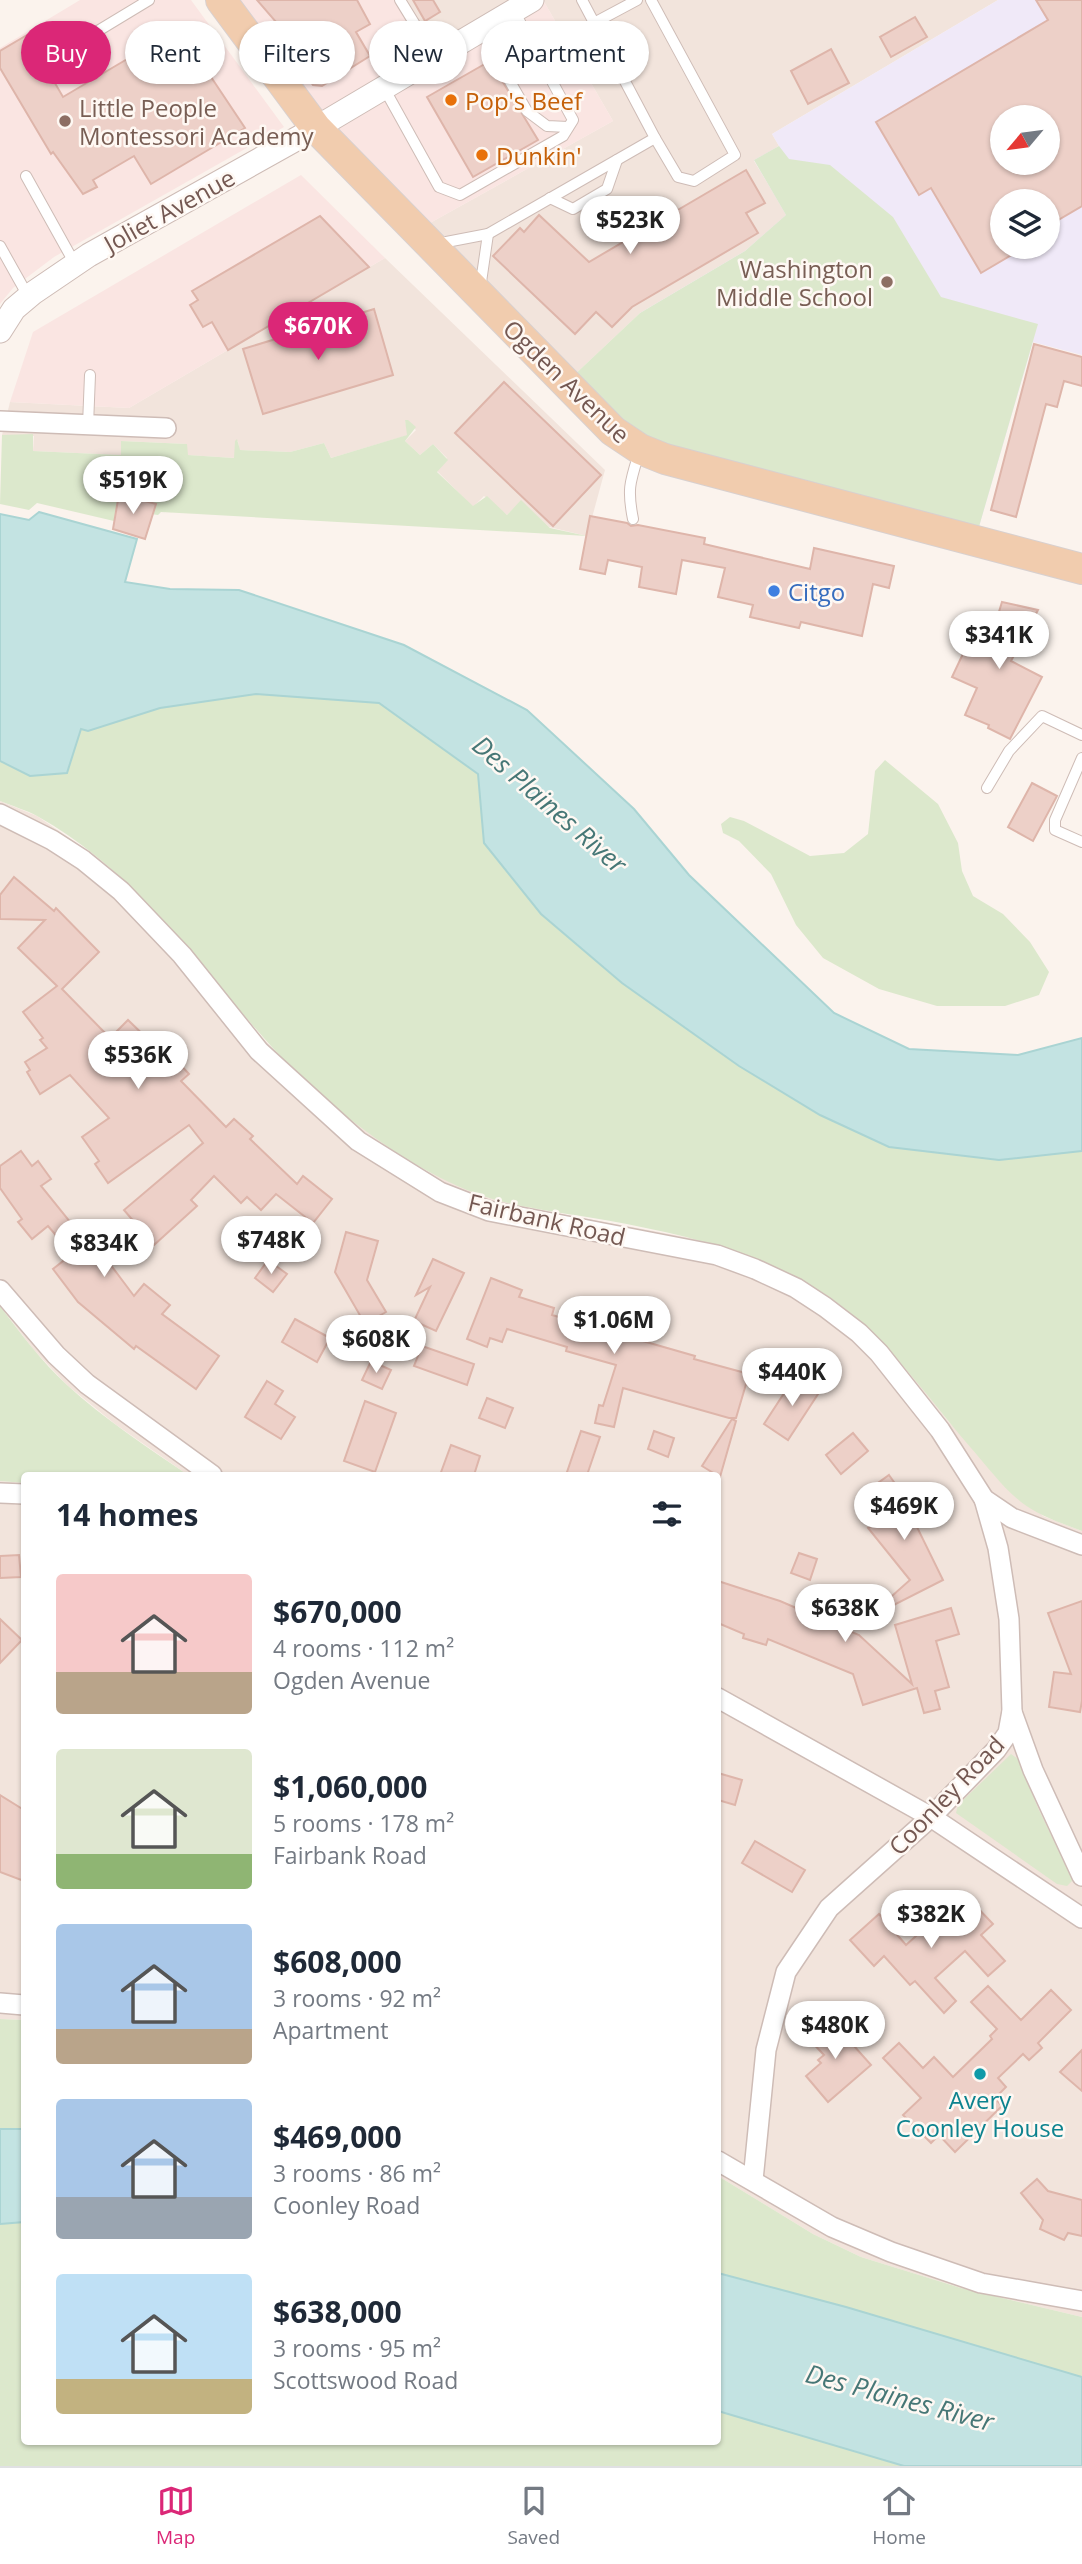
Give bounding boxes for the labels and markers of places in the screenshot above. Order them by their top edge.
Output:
place label: Pop's Beef [465,84,584,117]
place label: Little People Montessori Academy [79,91,315,152]
marker: Pop's Beef [443,92,459,108]
marker: Little People Montessori Academy [57,113,73,129]
place label: Dunkin' [496,139,582,172]
marker: Dunkin' [474,147,490,163]
pin: $523K [581,196,679,256]
place label: Washington Middle School [716,252,873,313]
marker: Washington Middle School [879,274,895,290]
pin: $670K [269,302,367,362]
pin: $519K [84,456,182,516]
place label: Citgo [788,575,845,608]
marker: Citgo [766,583,782,599]
pin: $341K [950,612,1048,671]
pin: $536K [89,1032,187,1091]
pin: $748K [222,1216,320,1276]
pin: $834K [55,1220,153,1279]
pin: $1.06M [557,1296,671,1356]
pin: $608K [327,1316,425,1375]
pin: $440K [743,1348,841,1408]
pin: $469K [855,1482,953,1542]
pin: $638K [796,1584,894,1644]
pin: $382K [882,1890,980,1950]
pin: $480K [786,2002,884,2061]
marker: Avery Coonley House [972,2066,988,2082]
place label: Avery Coonley House [896,2083,1064,2144]

